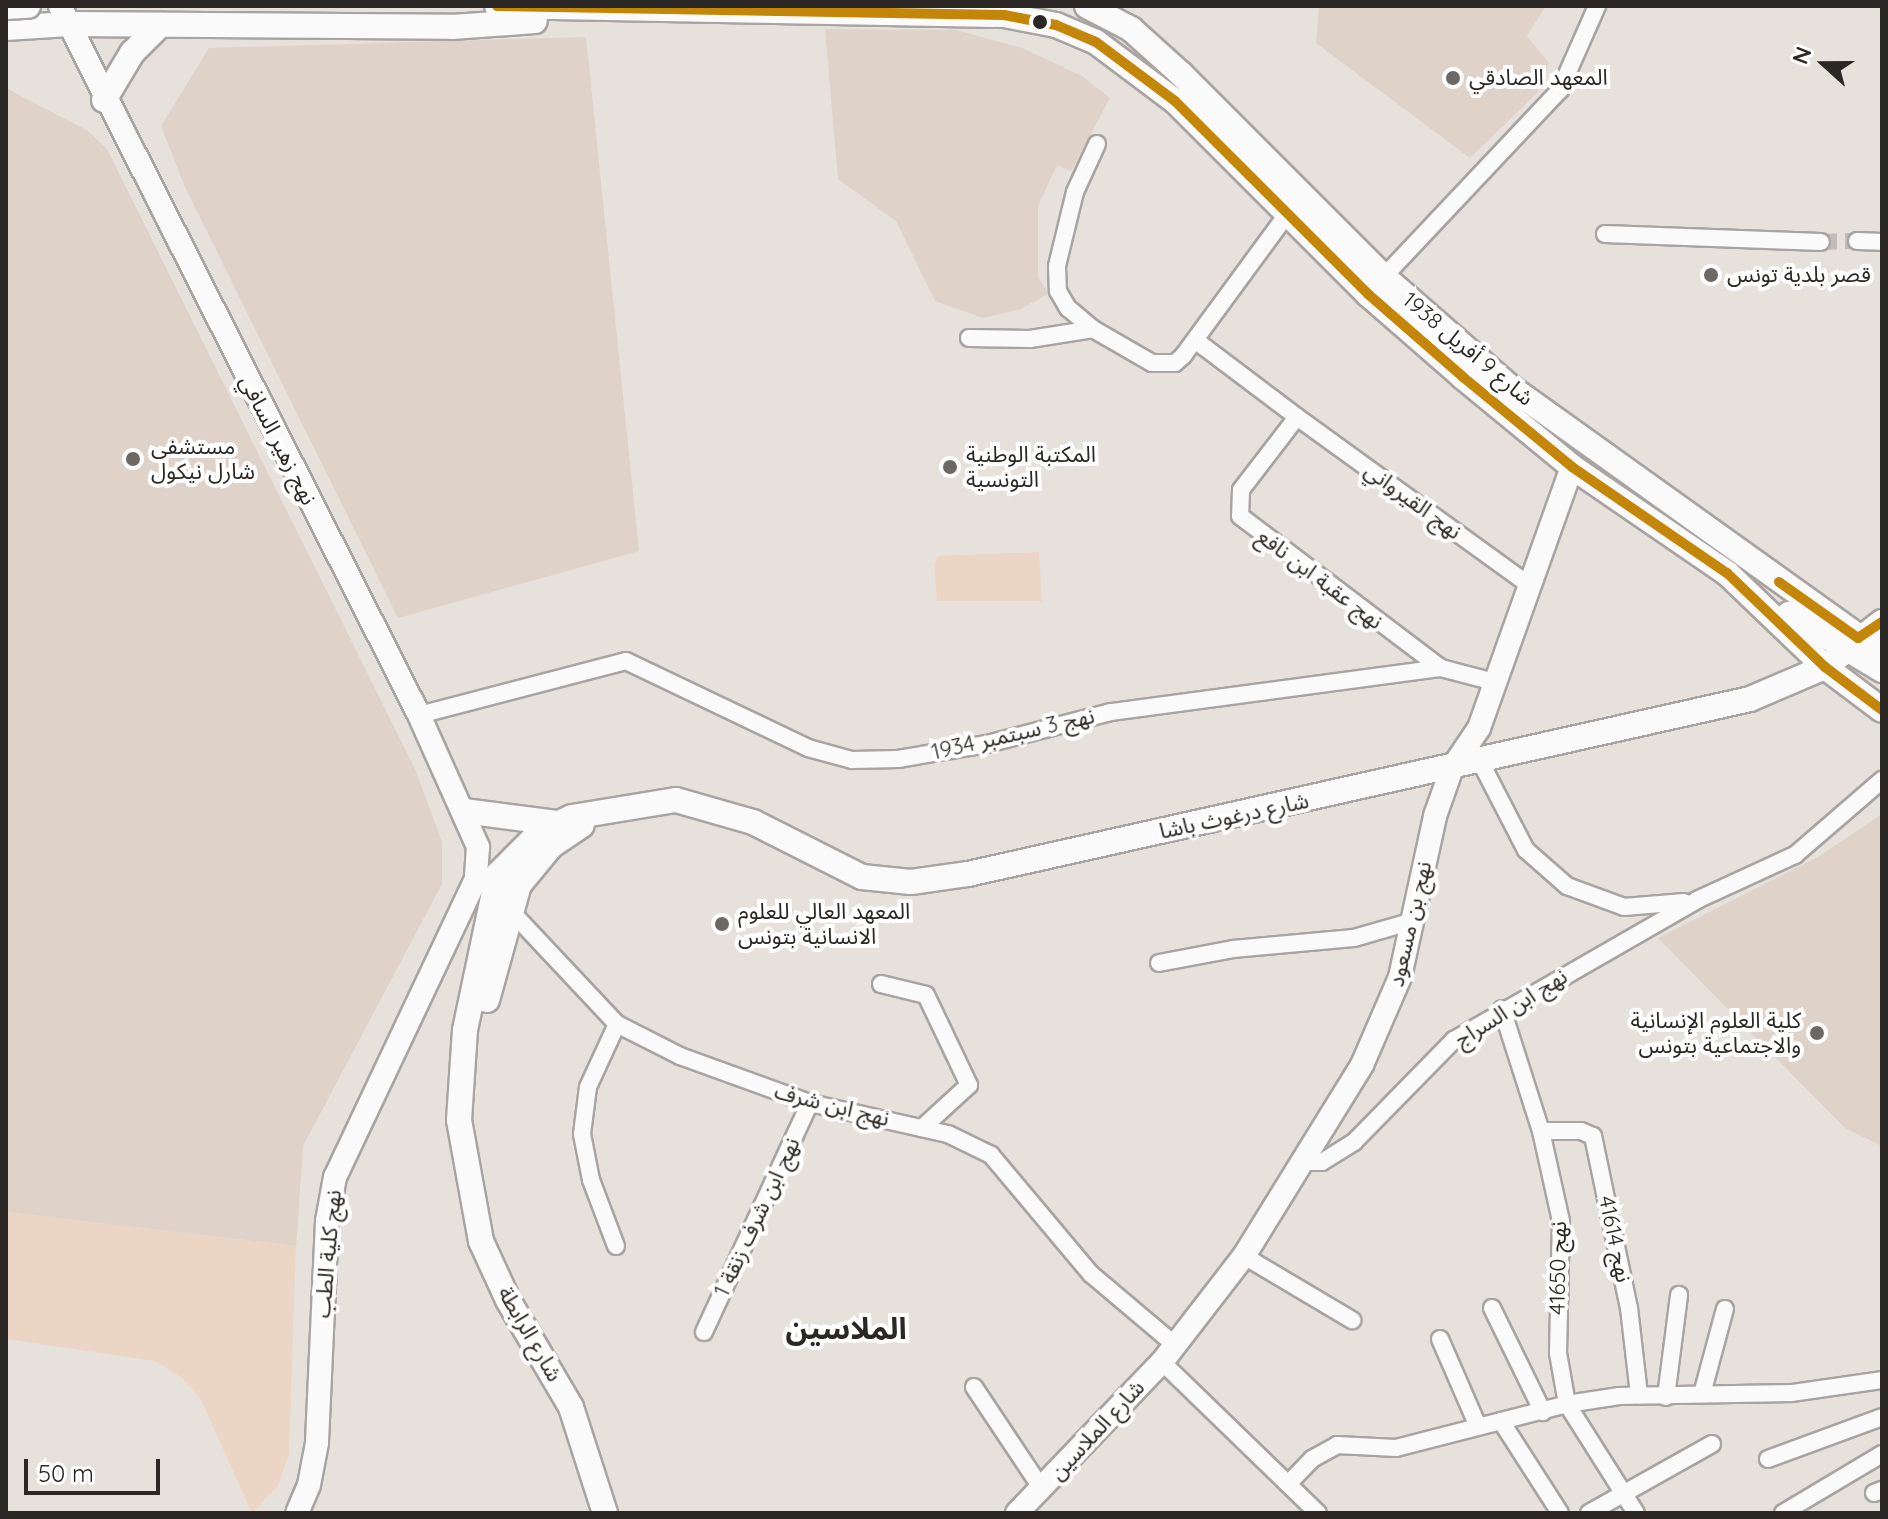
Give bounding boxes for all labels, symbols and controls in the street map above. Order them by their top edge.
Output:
unlabelled marker [1032,14,1048,30]
north arrow [1784,24,1864,104]
text: N [1786,43,1818,68]
place label: المعهد الصادقي [1469,65,1608,91]
marker: المعهد الصادقي [1444,69,1462,87]
place label: قصر بلدية تونس [1727,262,1871,288]
marker: قصر بلدية تونس [1702,266,1720,284]
street label: شارع 9 أفريل 1938 [1397,287,1539,411]
street label: نهج زهير السافي [234,371,322,509]
place label: مستشفى شارل نيكول [151,433,255,484]
place label: المكتبة الوطنية التونسية [966,441,1096,492]
marker: مستشفى شارل نيكول [122,448,144,470]
street label: نهج القيرواني [1359,457,1467,545]
marker: المكتبة الوطنية التونسية [941,458,959,476]
street label: نهج عقبة ابن نافع [1252,523,1388,635]
street label: نهج 3 سبتمبر 1934 [929,702,1097,766]
street label: شارع درغوث باشا [1157,787,1311,845]
street label: نهج بن مسعود [1383,859,1437,989]
place label: المعهد العالي للعلوم الانسانية بتونس [738,898,910,950]
marker: المعهد العالي للعلوم الانسانية بتونس [713,915,731,933]
street label: نهج ابن السراج [1450,963,1572,1053]
place label: كلية العلوم الإنسانية والاجتماعية بتونس [1631,1007,1801,1058]
marker: كلية العلوم الإنسانية والاجتماعية بتونس [1808,1024,1826,1042]
street label: نهج ابن شرف [772,1078,892,1132]
street label: نهج ابن شرف زنقة 1 [709,1133,805,1301]
street label: نهج كلية الطب [309,1189,347,1319]
street label: نهج 41614 [1593,1193,1637,1285]
street label: نهج 41650 [1544,1221,1572,1315]
street label: شارع الرابطة [492,1282,568,1386]
district label: الملاسين [785,1310,907,1346]
street label: شارع الملاسين [1044,1374,1150,1486]
scale bar [28,1443,164,1493]
text: 50 m [38,1458,94,1488]

